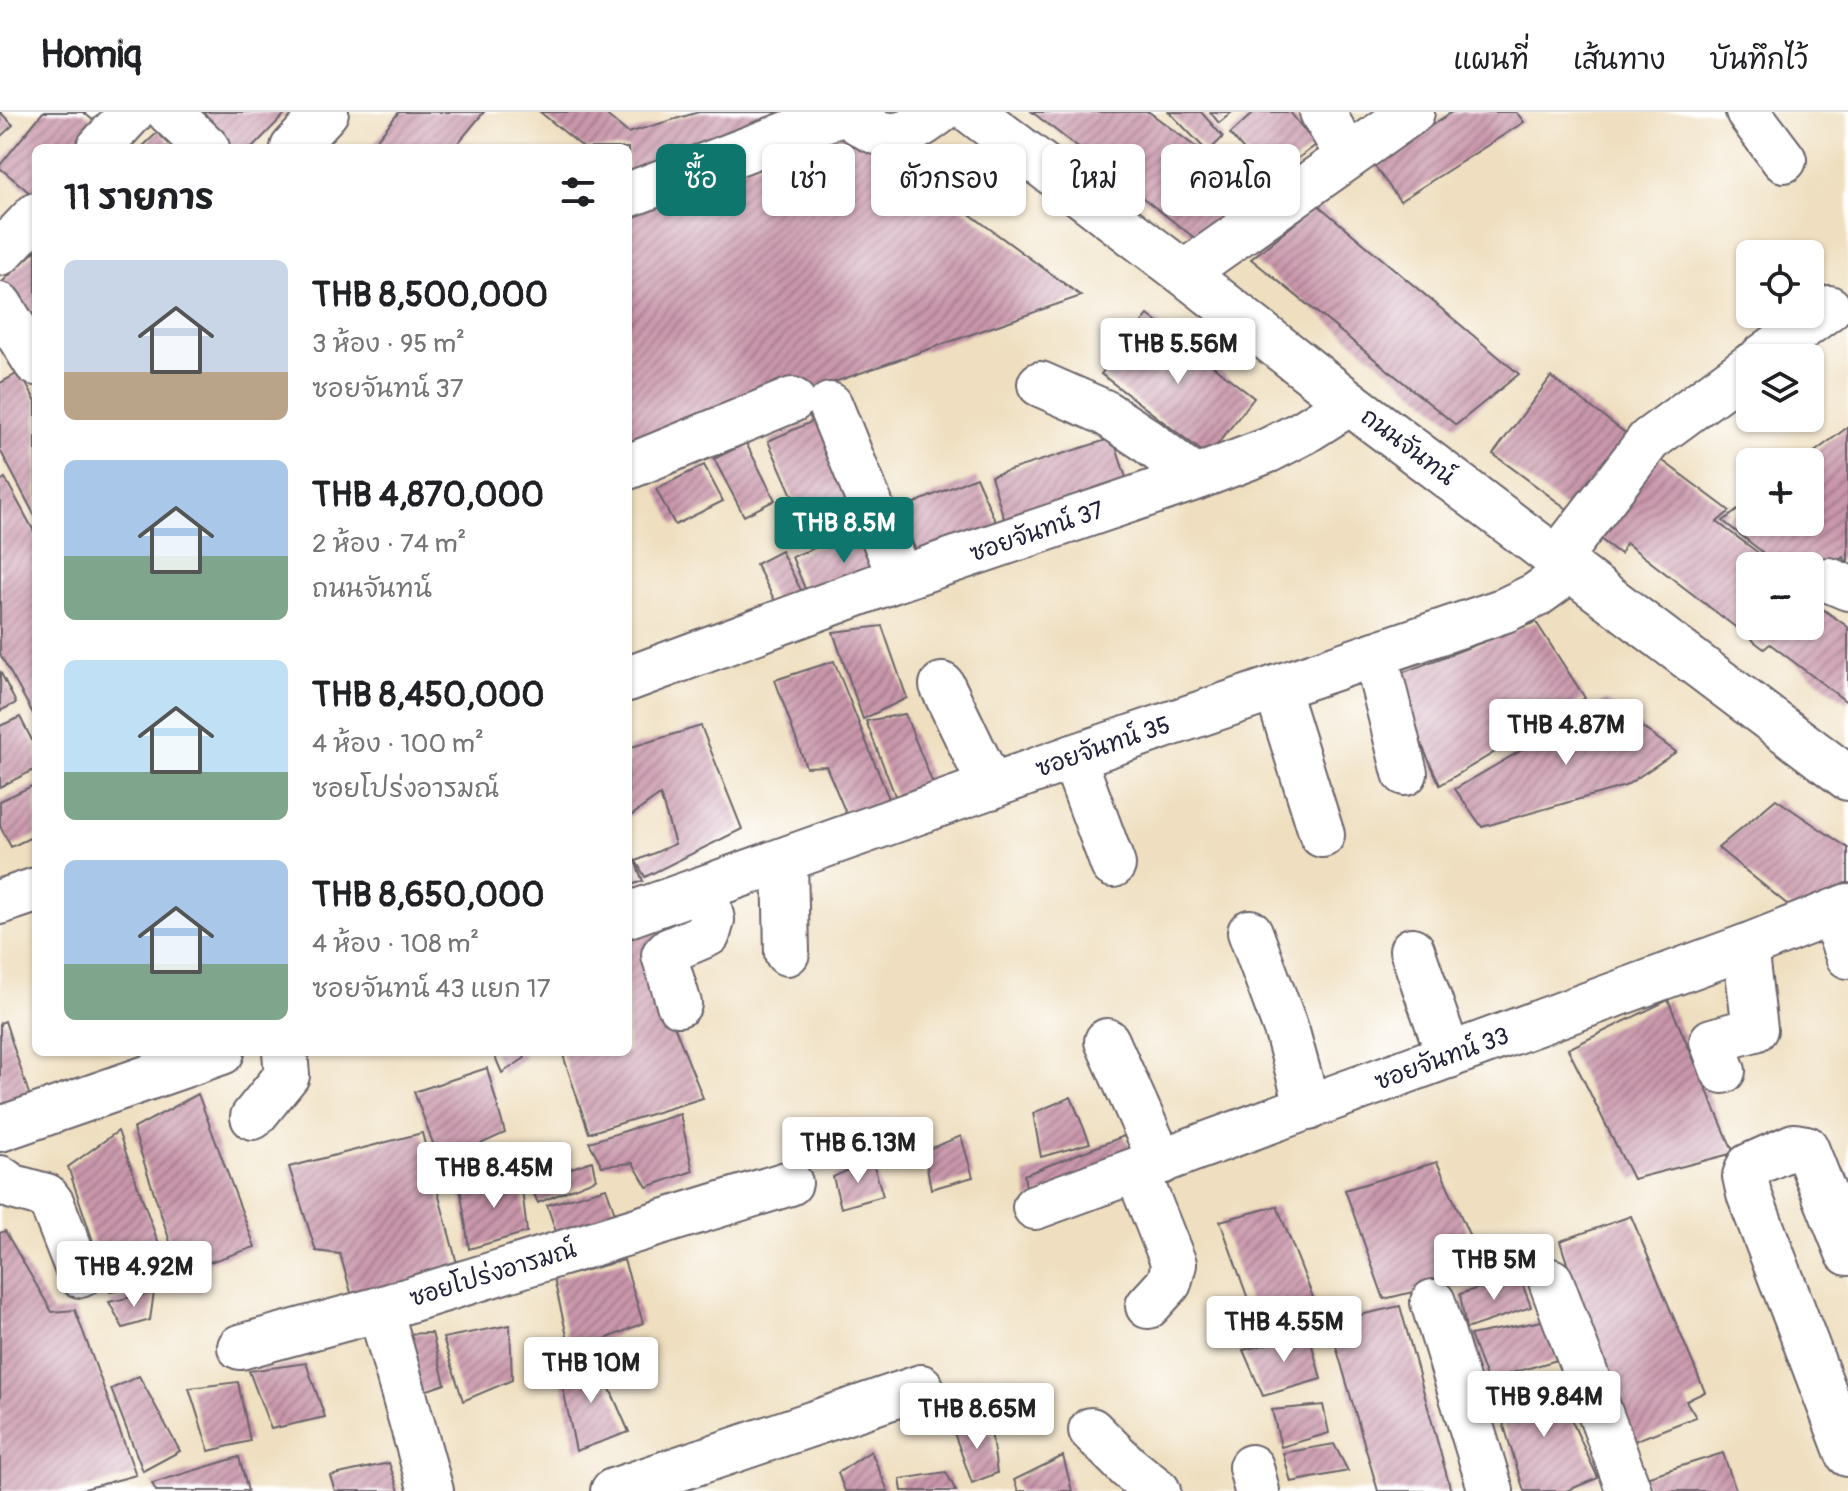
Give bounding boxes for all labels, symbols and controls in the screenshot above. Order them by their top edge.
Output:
text: Homiq [40,31,142,79]
text: แผนที่ [1453,43,1529,78]
text: เส้นทาง [1573,43,1666,78]
text: บันทึกไว้ [1710,43,1808,78]
chip: ซื้อ [656,144,746,216]
chip: เช่า [762,144,855,216]
chip: ตัวกรอง [871,144,1026,216]
chip: ใหม่ [1042,144,1145,216]
chip: คอนโด [1161,144,1300,216]
icon: filters [556,170,600,214]
text: 11 รายการ [64,177,214,220]
map controls [1736,240,1824,640]
button: locate [1736,240,1824,328]
text: THB 8,500,000 [312,274,548,317]
icon: home [128,292,224,388]
pin: THB 5.56M [1086,318,1270,386]
text: 3 ห้อง · 95 m² [312,328,465,360]
text: THB 5.56M [1119,328,1237,360]
button: layers [1736,344,1824,432]
text: ซอยจันทน์ 37 [312,373,464,405]
street label: ถนนจันทน์ [1355,400,1462,492]
button: + [1736,448,1824,536]
text: THB 4,870,000 [312,474,544,517]
icon: home [128,492,224,588]
street label: ซอยจันทน์ 37 [965,494,1108,568]
pin: THB 8.5M [761,497,927,565]
text: THB 8.5M [793,507,895,539]
text: 2 ห้อง · 74 m² [312,528,466,560]
button: − [1736,552,1824,640]
text: ถนนจันทน์ [312,573,432,605]
text: THB 8,450,000 [312,674,544,717]
icon: home [128,692,224,788]
pin: THB 4.87M [1474,699,1658,767]
street label: ซอยจันทน์ 35 [1031,709,1174,784]
text: THB 4.87M [1507,709,1625,741]
text: 4 ห้อง · 100 m² [312,728,484,760]
text: ซอยโปร่งอารมณ์ [312,773,499,805]
text: THB 8,650,000 [312,874,545,917]
icon: home [128,892,224,988]
text: 4 ห้อง · 108 m² [312,928,479,960]
text: ซอยจันทน์ 43 แยก 17 [312,973,550,1005]
street label: ซอยจันทน์ 33 [1370,1019,1513,1097]
pin: THB 6.13M [766,1117,950,1185]
text: THB 6.13M [800,1127,916,1159]
pin: THB 8.45M [402,1142,586,1210]
text: THB 8.45M [435,1152,553,1184]
street label: ซอยโปร่งอารมณ์ [406,1233,580,1313]
pin: THB 5M [1429,1234,1559,1302]
pin: THB 4.92M [42,1241,226,1309]
text: THB 5M [1452,1244,1536,1276]
text: THB 4.92M [75,1251,193,1283]
pin: THB 4.55M [1192,1296,1376,1364]
text: THB 4.55M [1225,1306,1343,1338]
pin: THB 10M [517,1337,665,1405]
text: THB 10M [542,1347,640,1379]
pin: THB 9.84M [1452,1371,1636,1439]
text: THB 9.84M [1485,1381,1603,1413]
pin: THB 8.65M [885,1383,1069,1451]
text: THB 8.65M [918,1393,1036,1425]

